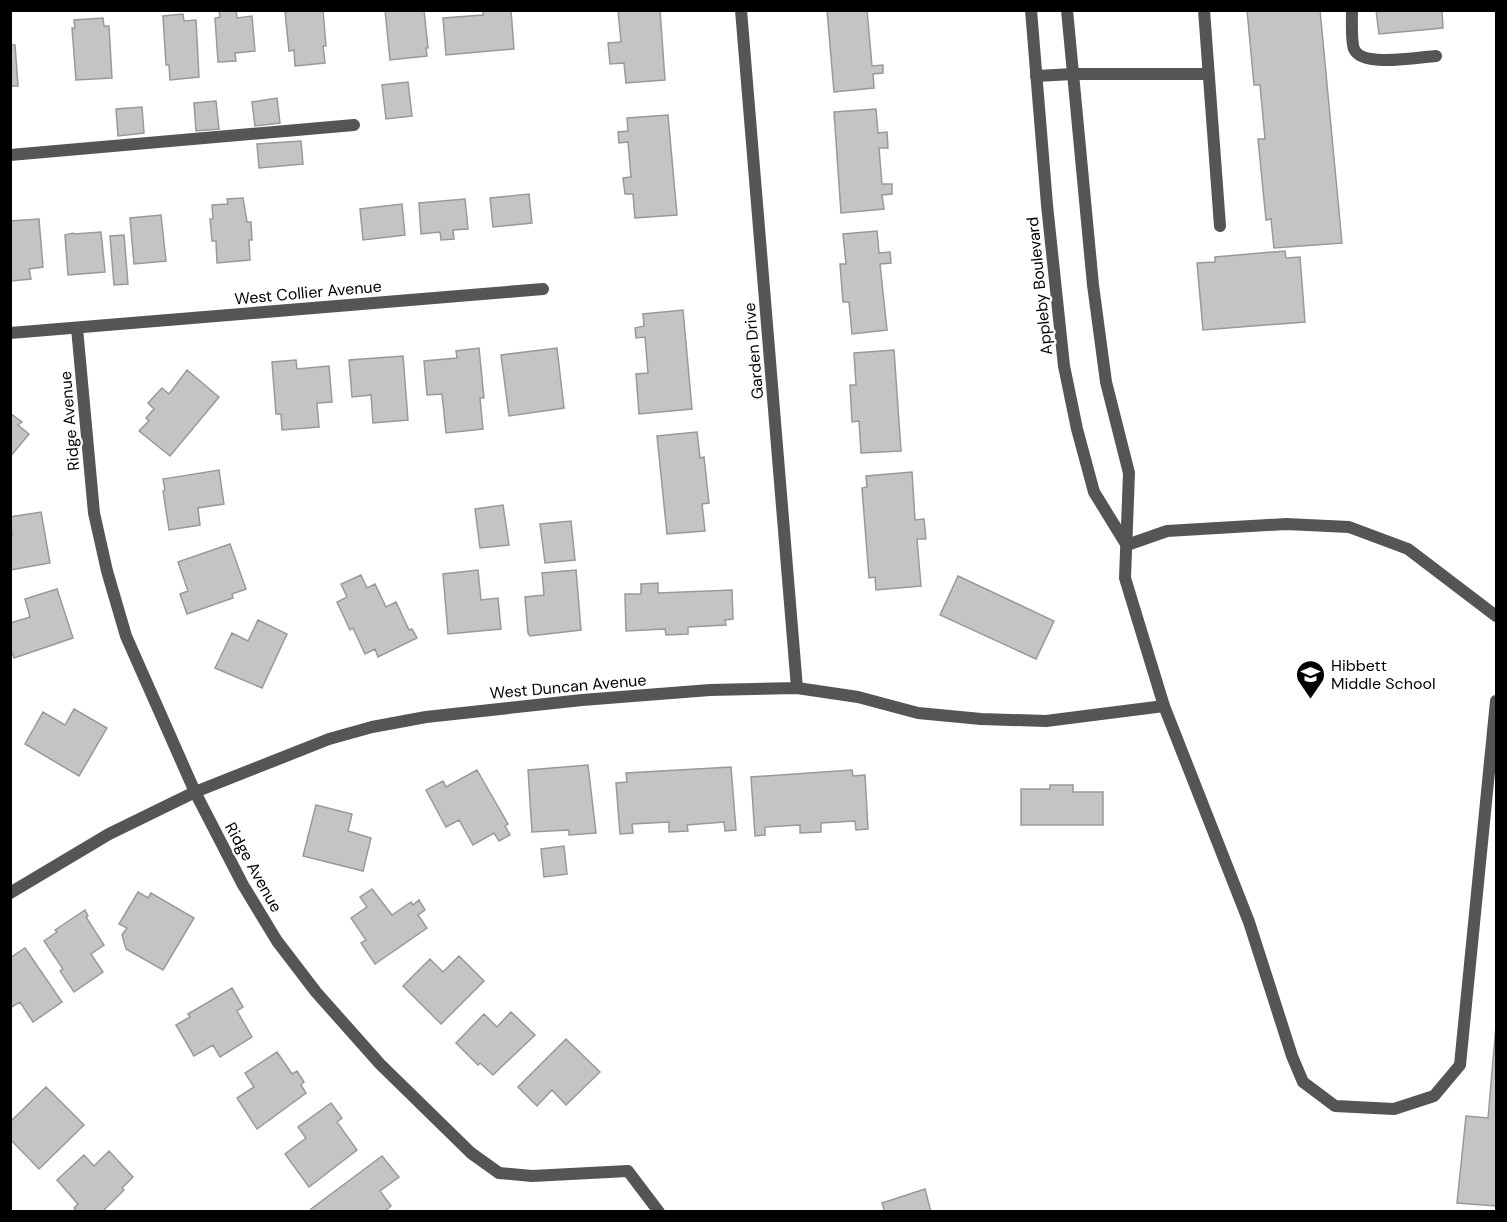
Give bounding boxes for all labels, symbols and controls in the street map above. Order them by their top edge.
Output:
street label: Appleby Boulevard [1022,216,1057,356]
street label: West Collier Avenue [234,276,382,309]
street label: Garden Drive [739,302,768,400]
street label: Ridge Avenue [55,370,84,472]
place label: Hibbett Middle School [1331,655,1435,694]
school or university icon: Hibbett Middle School [1294,658,1326,700]
street label: West Duncan Avenue [489,669,647,704]
street label: Ridge Avenue [220,819,287,916]

